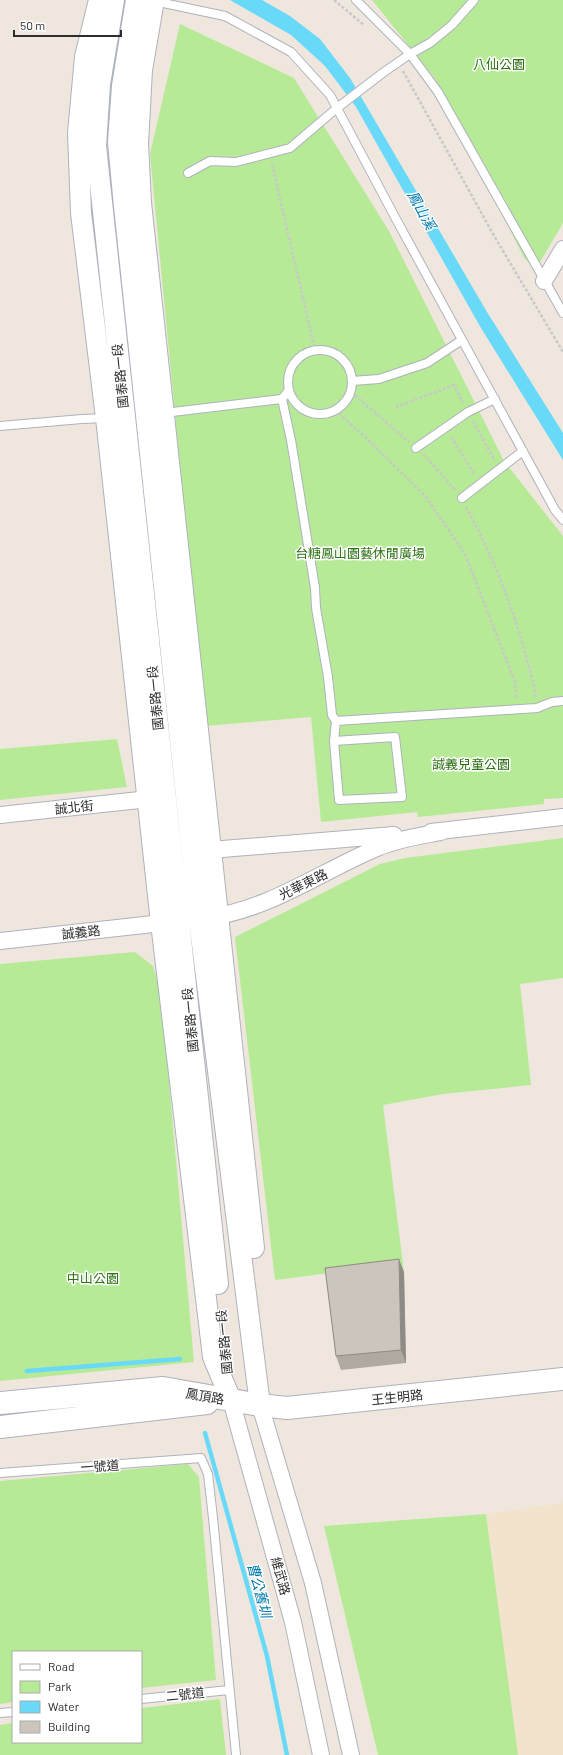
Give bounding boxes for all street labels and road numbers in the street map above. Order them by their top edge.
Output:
street label: 國泰路一段 [109,343,131,409]
street label: 國泰路一段 [144,665,166,731]
street label: 誠北街 [54,797,94,817]
street label: 光華東路 [276,865,330,903]
street label: 誠義路 [61,922,101,942]
street label: 國泰路一段 [179,987,201,1053]
street label: 國泰路一段 [213,1309,235,1375]
street label: 鳳頂路 [184,1385,226,1407]
street label: 王生明路 [370,1386,424,1408]
street label: 一號道 [80,1457,120,1475]
street label: 維武路 [268,1555,294,1597]
street label: 二號道 [165,1684,205,1704]

